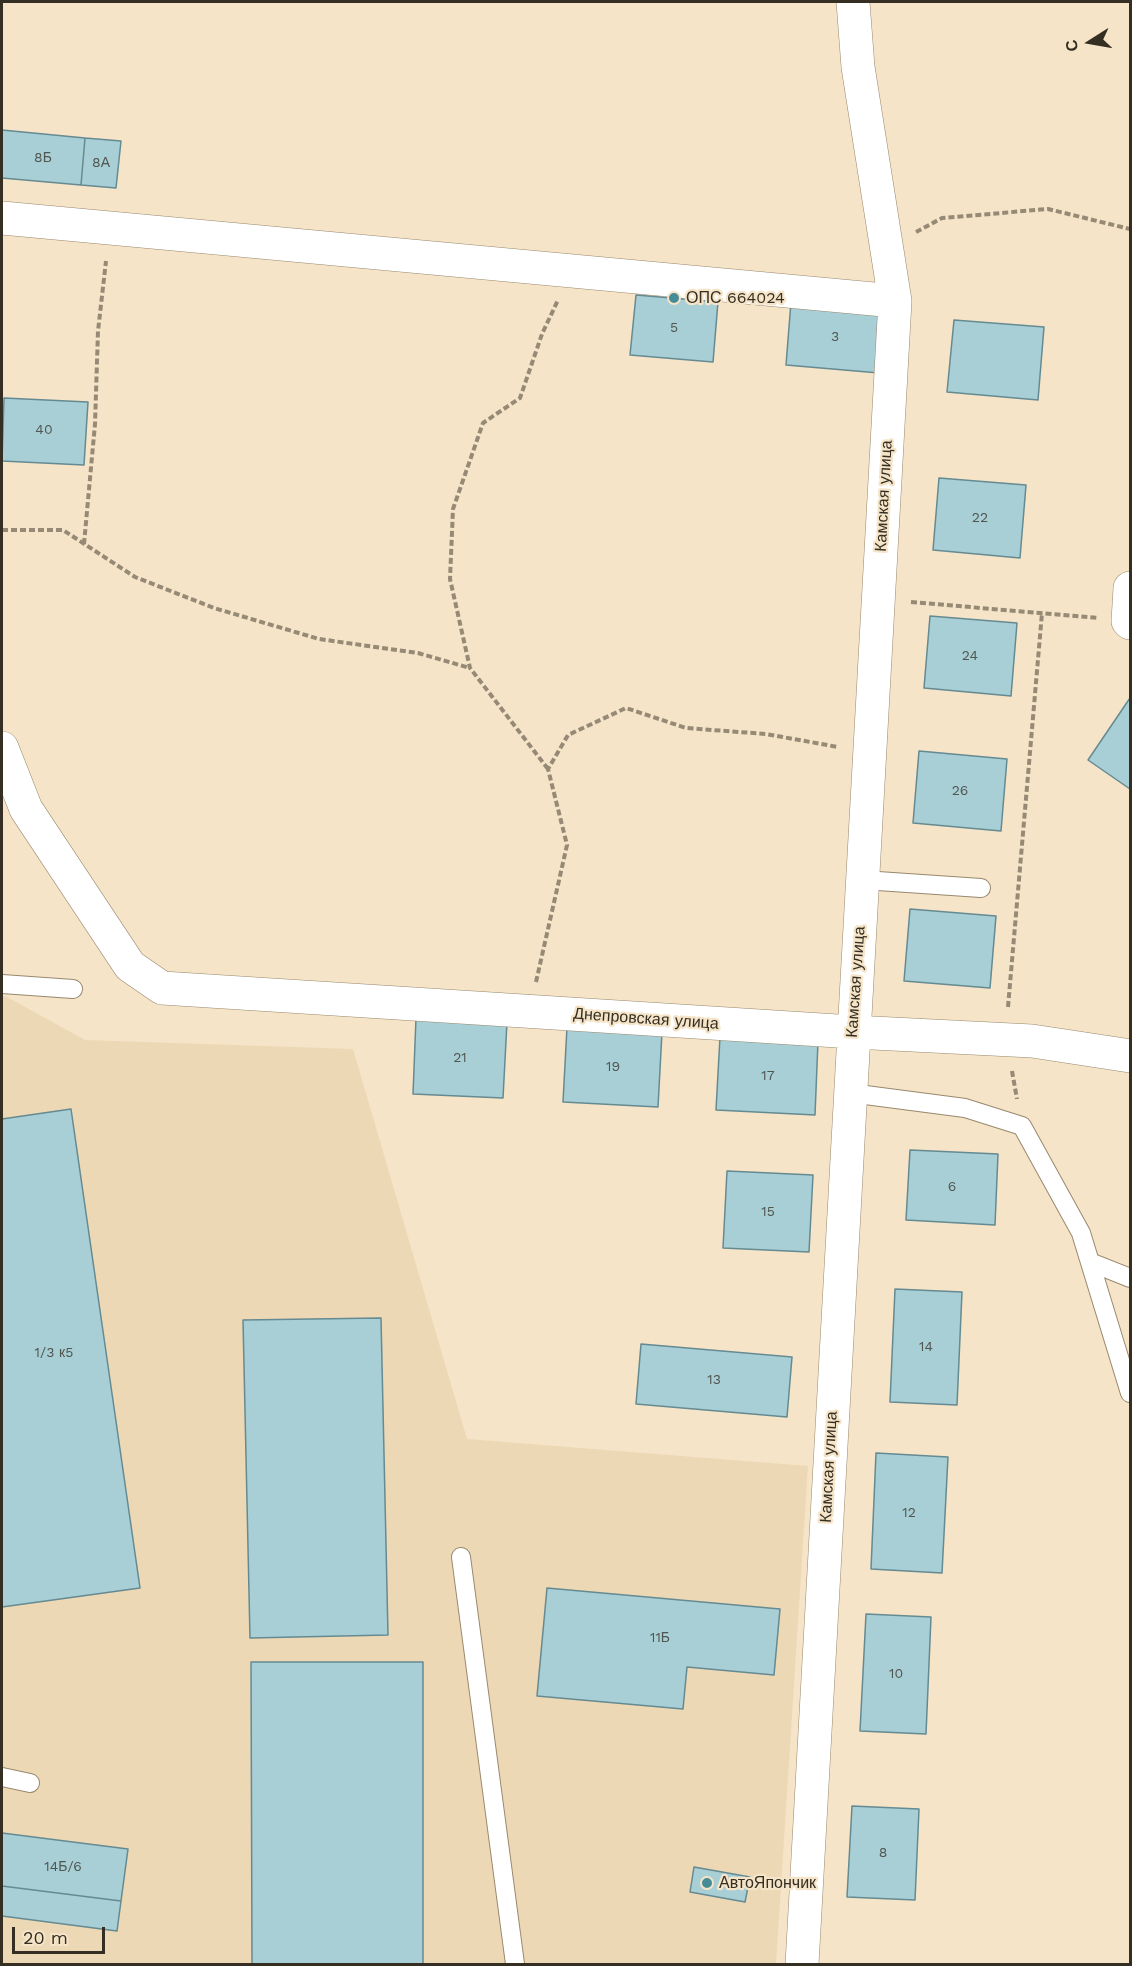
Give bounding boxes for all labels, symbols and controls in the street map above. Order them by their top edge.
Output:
north arrow [1060,12,1120,72]
text: С [1061,38,1082,53]
house number: 8Б [34,150,52,166]
house number: 8А [92,155,110,171]
place label: ОПС 664024 [686,288,785,308]
marker: ОПС 664024 [667,291,681,305]
house number: 5 [670,320,678,336]
house number: 3 [831,329,839,345]
house number: 40 [35,422,53,438]
street label: Камская улица [871,440,897,552]
house number: 22 [972,510,988,526]
house number: 24 [962,648,978,664]
house number: 26 [952,783,968,799]
street label: Камская улица [843,926,869,1038]
street label: Днепровская улица [573,1004,719,1034]
house number: 21 [453,1050,467,1066]
house number: 19 [606,1059,620,1075]
house number: 17 [761,1068,775,1084]
house number: 6 [948,1179,956,1195]
house number: 15 [761,1204,775,1220]
house number: 14 [919,1339,933,1355]
house number: 1/3 к5 [35,1345,73,1361]
house number: 13 [707,1372,721,1388]
street label: Камская улица [816,1411,842,1523]
house number: 12 [902,1505,916,1521]
house number: 11Б [650,1630,670,1646]
house number: 10 [889,1666,903,1682]
house number: 8 [879,1845,887,1861]
house number: 14Б/6 [44,1859,82,1875]
place label: АвтоЯпончик [719,1873,816,1893]
marker: АвтоЯпончик [700,1876,714,1890]
scale bar [15,1915,108,1953]
text: 20 m [23,1927,68,1948]

